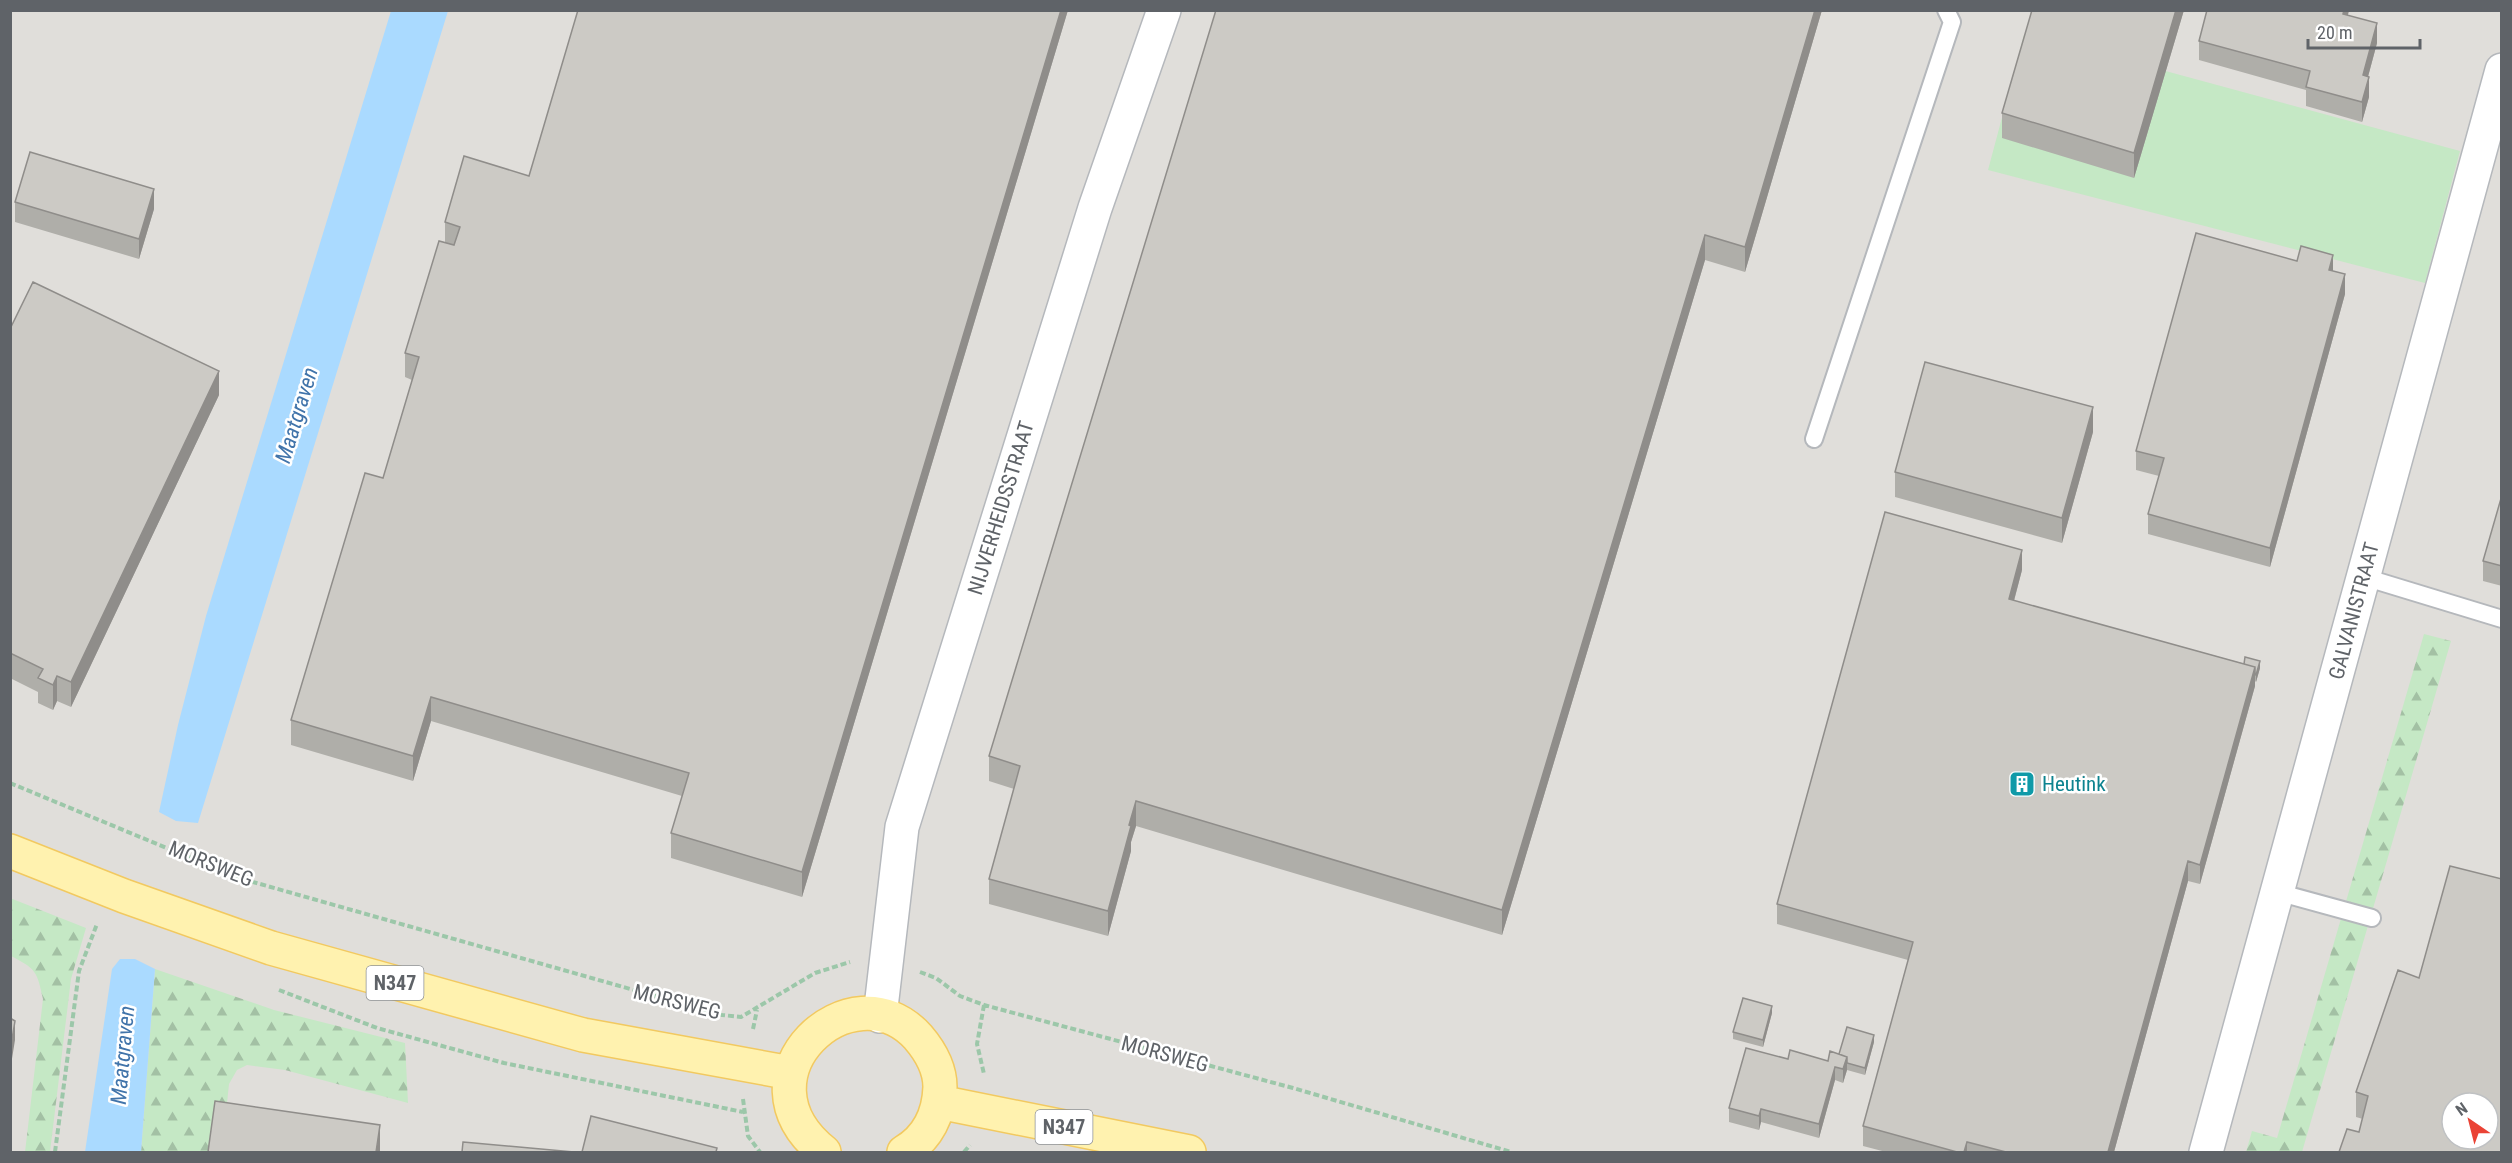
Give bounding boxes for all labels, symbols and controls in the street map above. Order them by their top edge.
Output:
scale bar [2308,12,2420,50]
text: 20 m [2317,22,2352,43]
water label: Maatgraven [270,364,323,466]
street label: NIJVERHEIDSSTRAAT [963,418,1039,598]
street label: GALVANISTRAAT [2324,540,2384,682]
building icon: Heutink [2007,769,2037,799]
place label: Heutink [2042,772,2106,796]
street label: MORSWEG [165,836,257,892]
road number: N347 [366,966,424,1000]
street label: MORSWEG [631,980,723,1024]
water label: Maatgraven [106,1005,139,1105]
street label: MORSWEG [1119,1031,1211,1077]
north arrow [2440,1091,2500,1151]
text: N [2452,1099,2471,1120]
road number: N347 [1036,1110,1092,1144]

